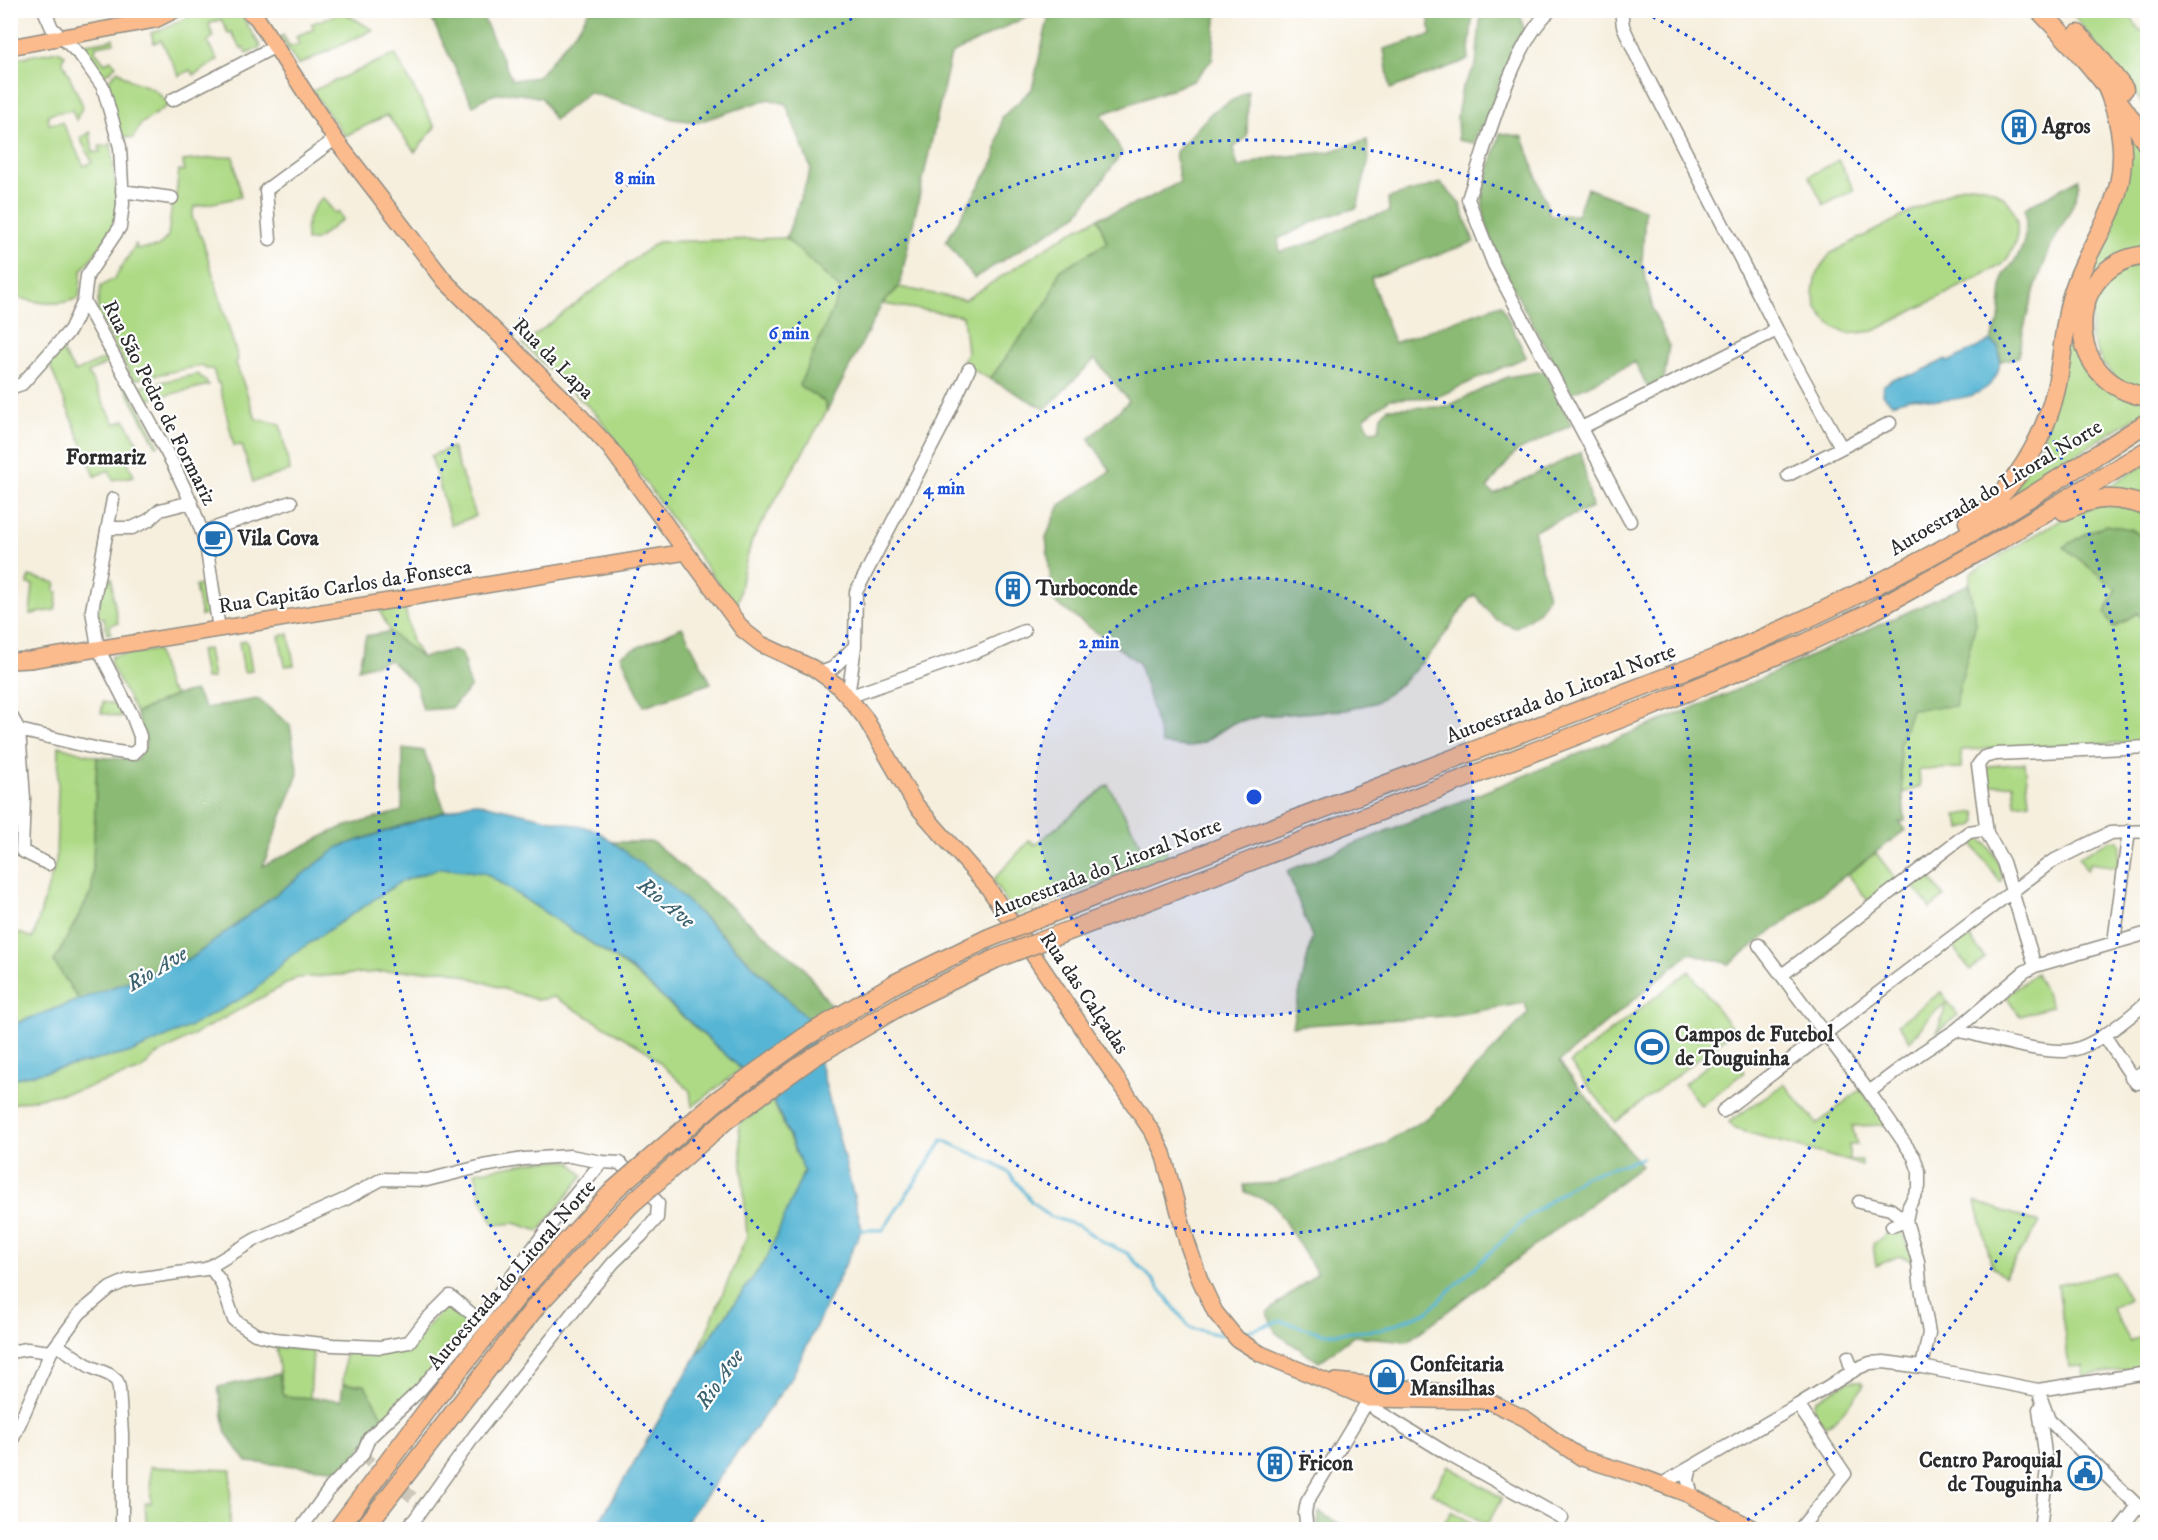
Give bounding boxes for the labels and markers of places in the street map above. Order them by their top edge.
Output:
building icon: Agros [2001,109,2037,145]
place label: Agros [2041,114,2091,140]
cafe icon: Vila Cova [197,521,233,557]
place label: Vila Cova [237,526,320,552]
building icon: Turboconde [995,571,1031,607]
place label: Turboconde [1035,576,1138,602]
centre of rings [1244,787,1264,807]
place label: Campos de Futebol de Touguinha [1675,1022,1834,1072]
sports icon: Campos de Futebol de Touguinha [1634,1029,1670,1065]
place label: Confeitaria Mansilhas [1410,1352,1505,1402]
shop icon: Confeitaria Mansilhas [1369,1359,1405,1395]
building icon: Fricon [1257,1446,1293,1482]
place label: Centro Paroquial de Touguinha [1919,1448,2063,1498]
place label: Fricon [1298,1451,1354,1477]
public building icon: Centro Paroquial de Touguinha [2067,1455,2103,1491]

